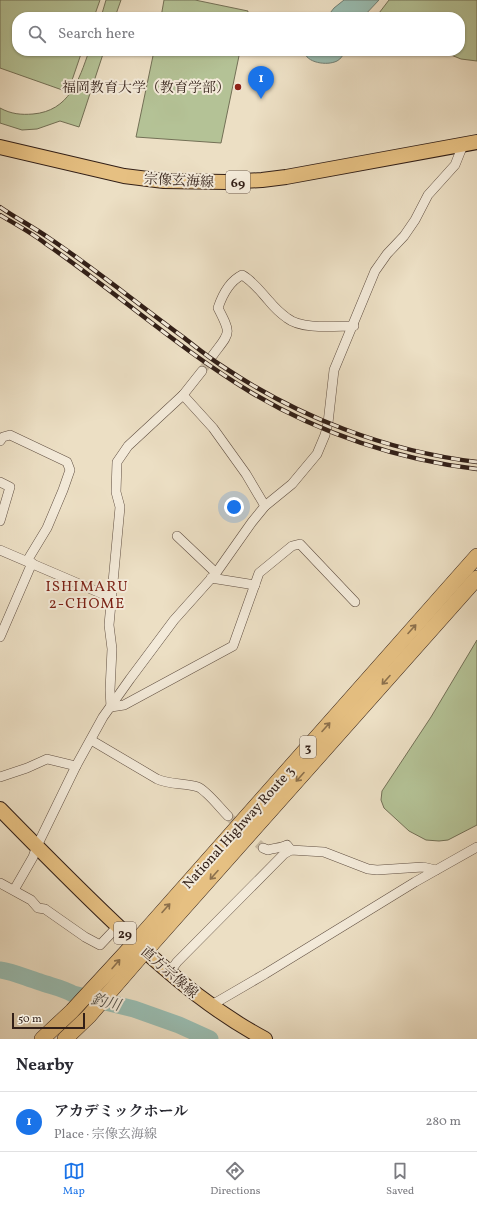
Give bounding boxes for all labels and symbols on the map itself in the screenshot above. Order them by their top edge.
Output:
pin: 1 [248,66,274,99]
place label: 福岡教育大学（教育学部） [62,79,230,98]
marker: 福岡教育大学（教育学部） [233,82,243,92]
street label: 宗像玄海線 [143,170,214,193]
road number: 69 [226,171,250,193]
your location [224,497,244,517]
district label: ISHIMARU 2-CHOME [45,577,129,615]
one-way arrow [408,624,417,635]
one-way arrow [382,675,391,685]
one-way arrow [322,721,331,732]
road number: 3 [300,736,316,758]
street label: National Highway Route 3 [179,763,299,893]
one-way arrow [296,772,305,782]
one-way arrow [209,869,218,880]
one-way arrow [161,903,170,913]
road number: 29 [114,922,136,944]
street label: 直方宗像線 [136,943,202,1003]
one-way arrow [111,959,120,969]
water label: 釣川 [89,990,125,1018]
scale bar [12,1011,85,1030]

